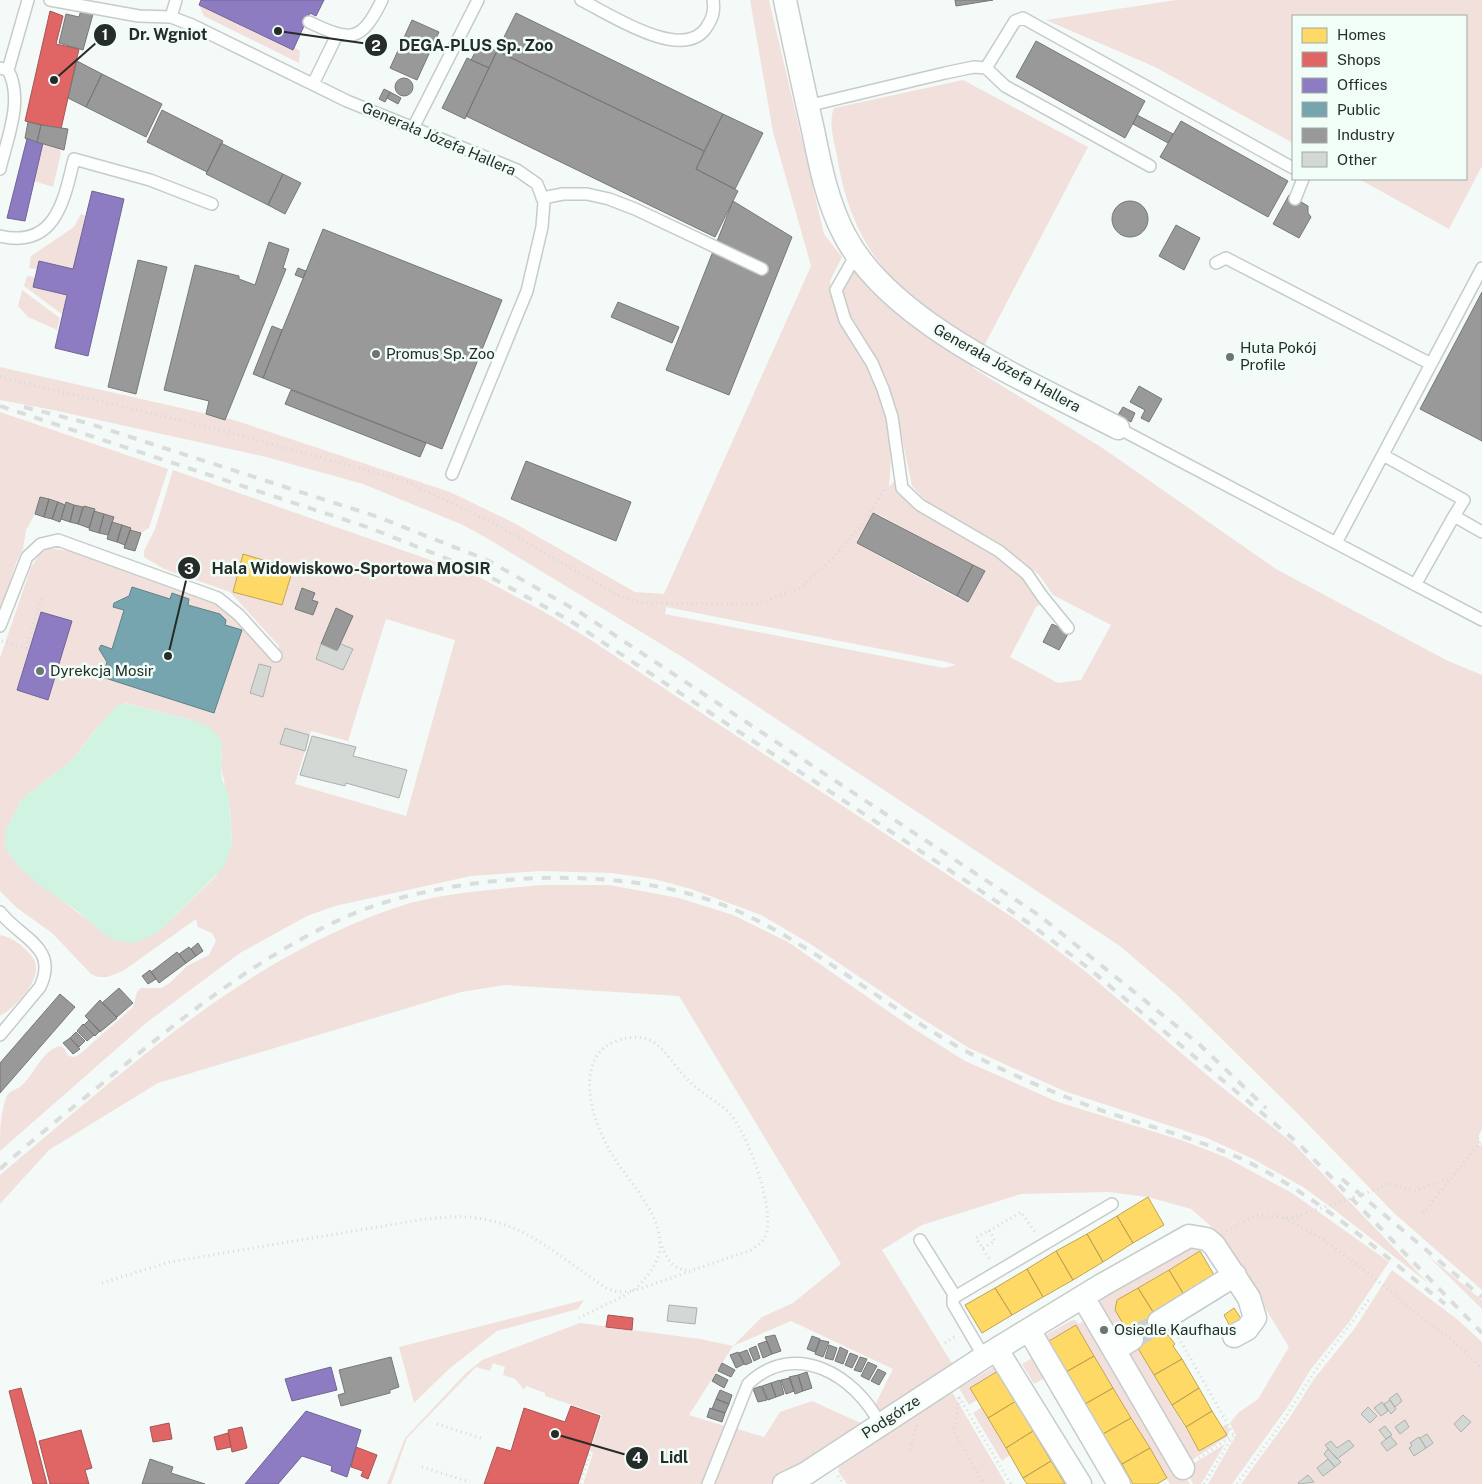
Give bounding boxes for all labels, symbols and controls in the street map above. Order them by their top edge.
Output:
legend [1292,15,1467,180]
callout: Dr. Wgniot [93,19,217,50]
text: Dr. Wgniot [129,25,208,44]
text: 1 [102,26,108,43]
text: Homes [1337,26,1386,43]
callout: DEGA-PLUS Sp. Zoo [364,30,563,61]
text: DEGA-PLUS Sp. Zoo [399,36,553,55]
text: 2 [371,37,381,54]
text: Shops [1337,51,1381,68]
text: Offices [1337,76,1387,93]
street label: Generała Józefa Hallera [360,98,519,179]
text: Public [1337,101,1381,118]
text: Industry [1337,126,1395,143]
text: Other [1337,151,1377,168]
street label: Generała Józefa Hallera [931,320,1084,415]
place label: Huta Pokój Profile [1240,339,1316,373]
place label: Promus Sp. Zoo [386,345,495,362]
marker: Promus Sp. Zoo [370,348,382,360]
marker: Huta Pokój Profile [1224,351,1236,363]
callout: Hala Widowiskowo-Sportowa MOSIR [176,553,501,584]
text: Hala Widowiskowo-Sportowa MOSIR [211,559,491,578]
text: 3 [184,560,194,577]
place label: Dyrekcja Mosir [50,662,154,679]
marker: Dyrekcja Mosir [34,665,46,677]
place label: Osiedle Kaufhaus [1114,1321,1236,1338]
marker: Osiedle Kaufhaus [1098,1324,1110,1336]
street label: Podgórze [858,1391,923,1442]
callout: Lidl [625,1442,699,1473]
text: Lidl [660,1448,688,1467]
text: 4 [632,1449,642,1466]

